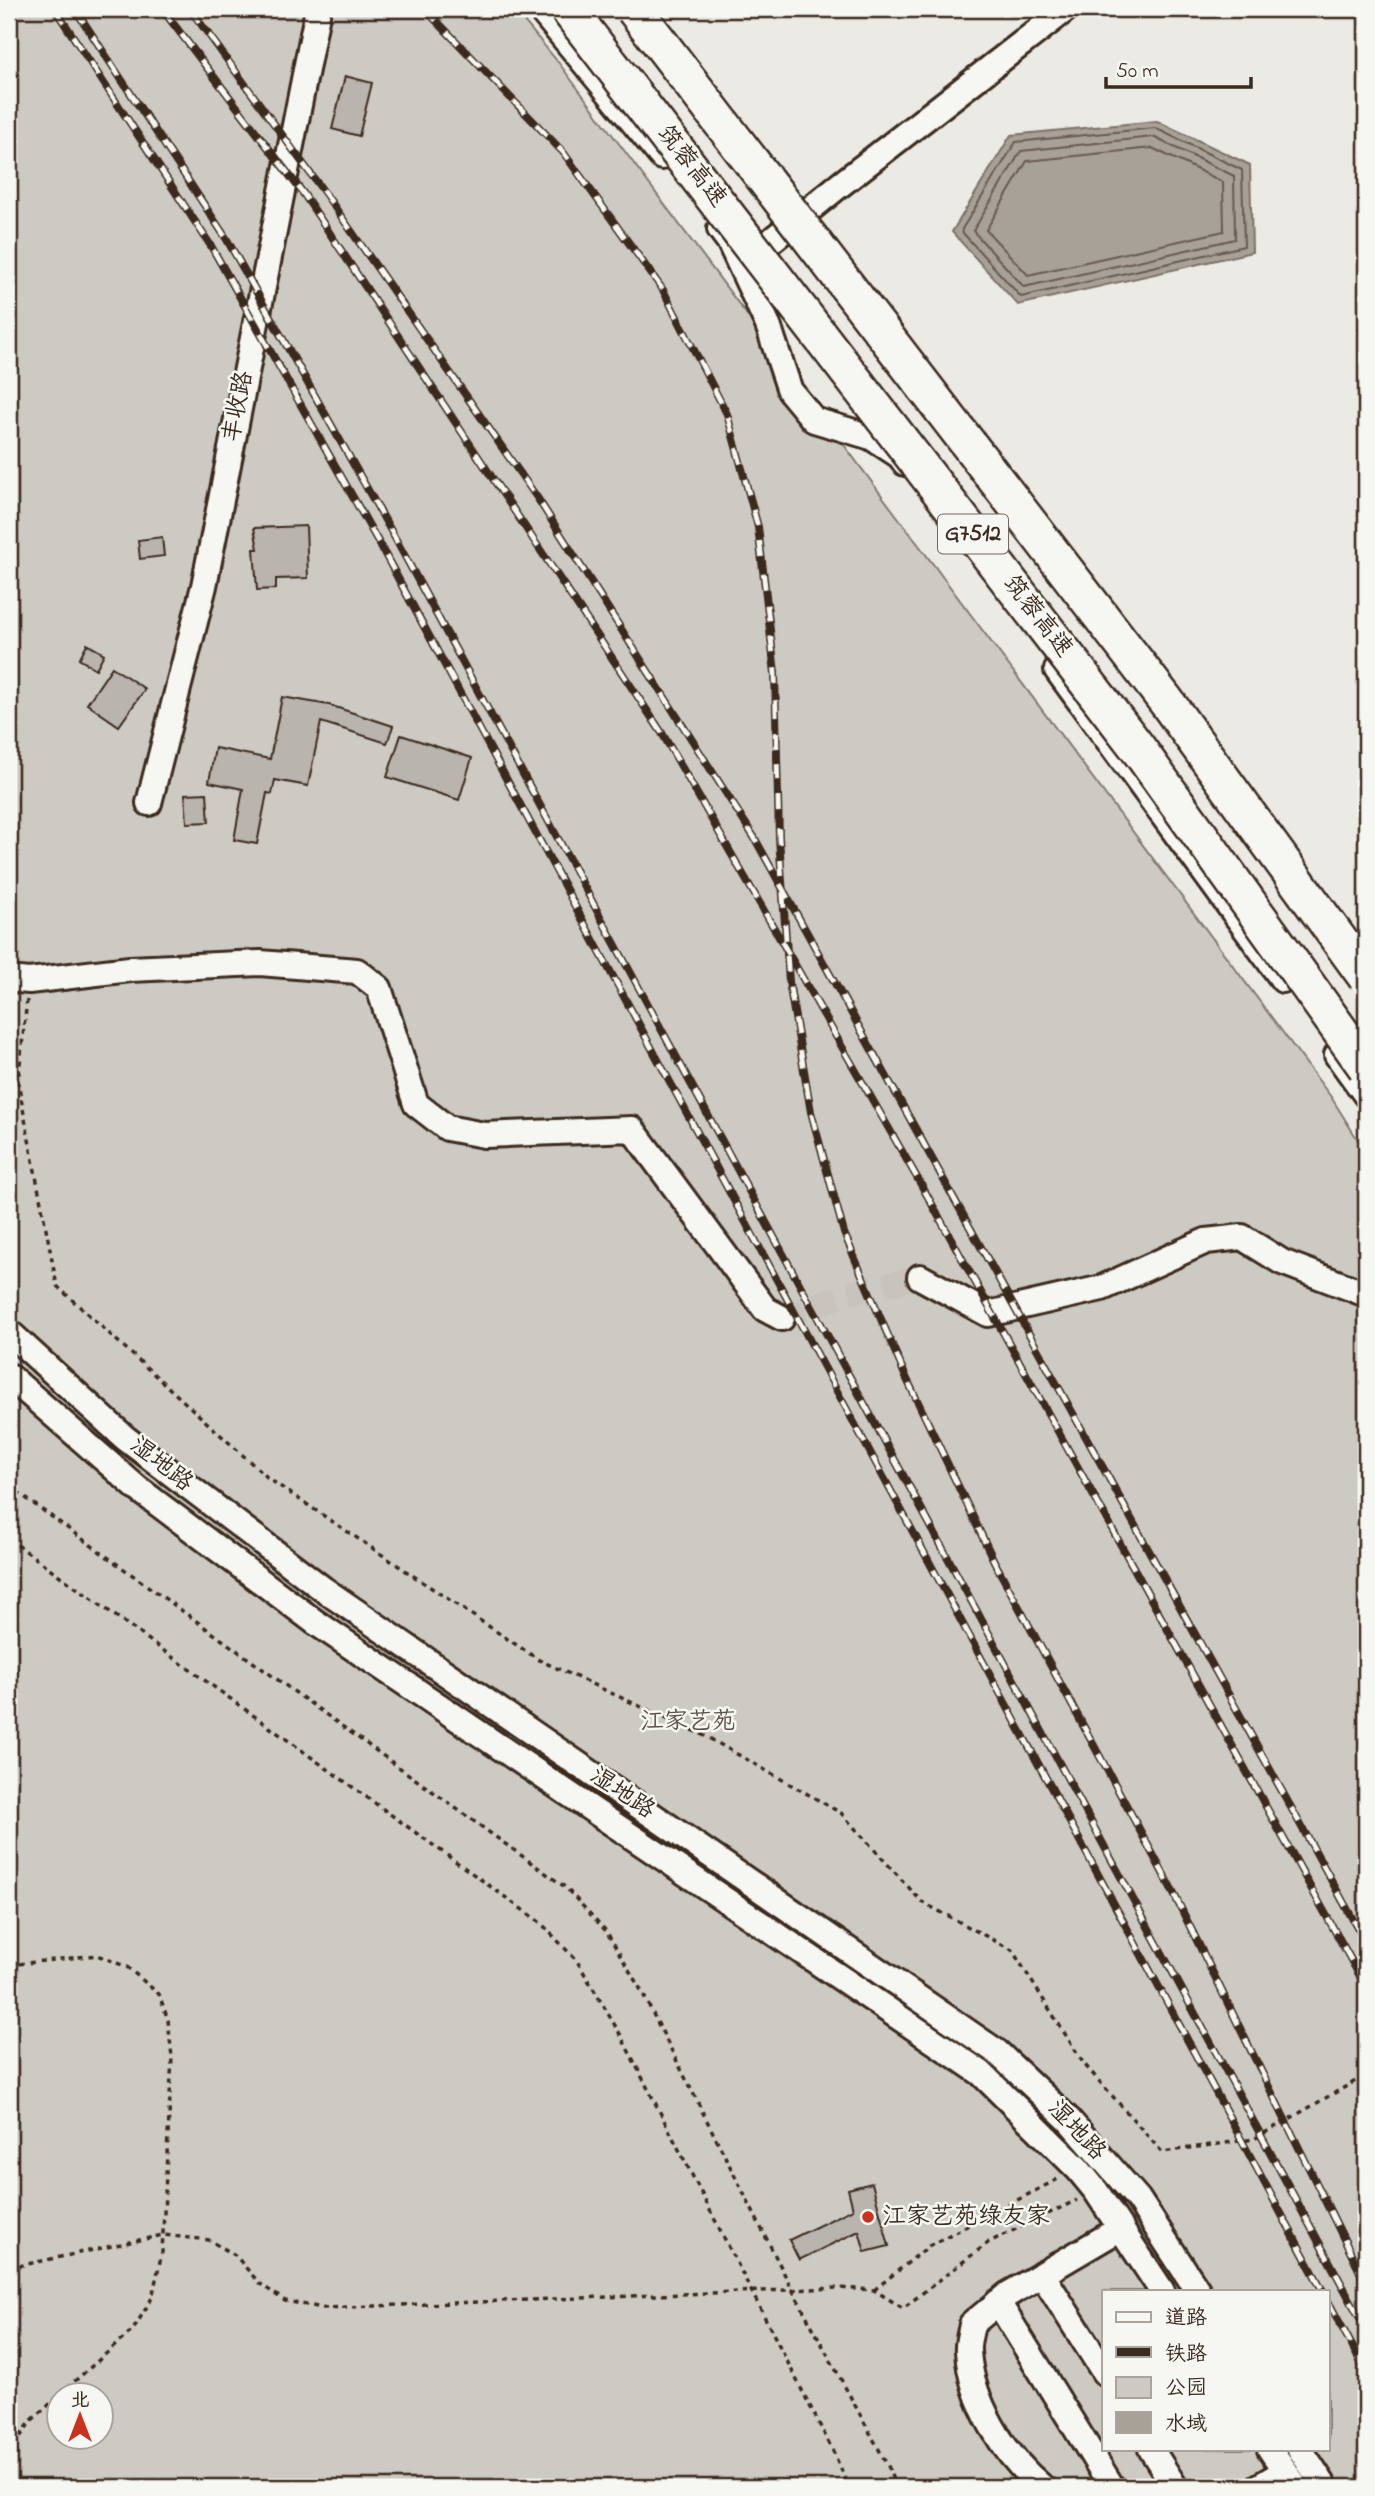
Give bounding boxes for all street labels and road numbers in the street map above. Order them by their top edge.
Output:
street label: 筑蓉高速 [648,118,734,216]
street label: 丰收路 [215,368,263,446]
road number: G7512 [938,514,1008,554]
street label: 筑蓉高速 [994,568,1080,666]
street label: 湿地路 [122,1429,200,1501]
street label: 湿地路 [582,1759,662,1829]
street label: 湿地路 [1039,2093,1113,2169]

